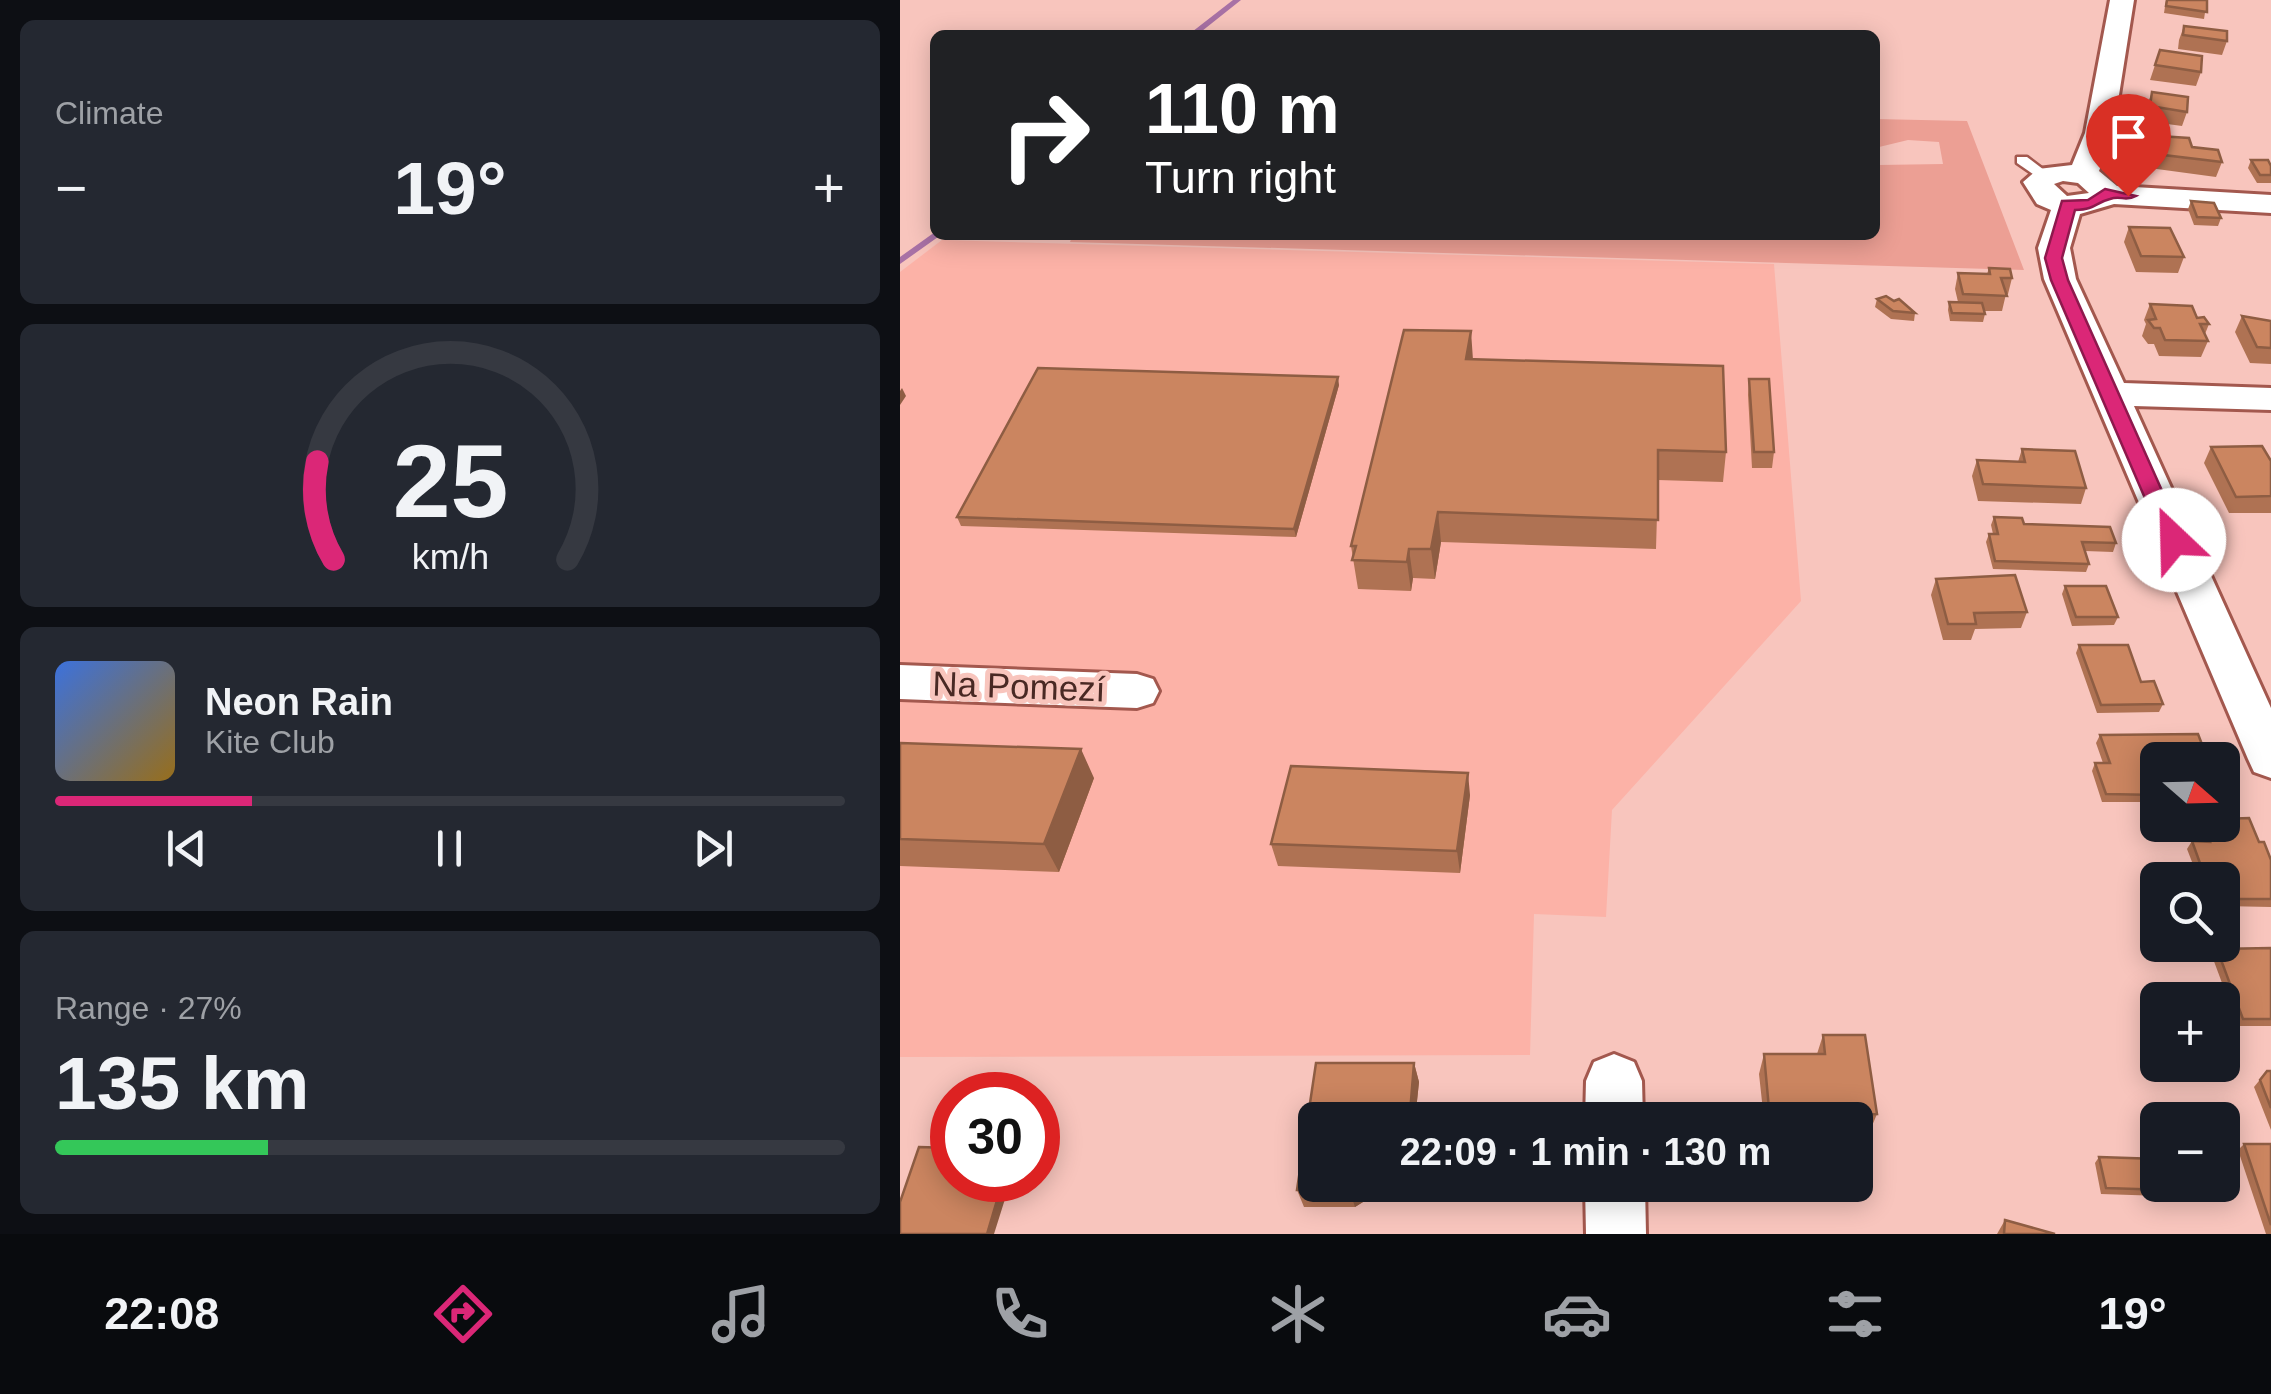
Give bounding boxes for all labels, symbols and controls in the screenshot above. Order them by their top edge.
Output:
icon: right [980,70,1110,200]
text: 110 m [1145,70,1340,148]
pin [2086,94,2171,197]
text: Climate [55,95,163,131]
icon: arrive [2101,109,2156,164]
text: 19° [393,146,507,230]
text: Turn right [1145,152,1336,203]
text: − [55,157,87,219]
text: + [813,157,845,219]
text: 25 [392,423,508,539]
position arrow [2122,488,2226,592]
text: km/h [411,537,489,577]
street label: Na Pomezí [932,663,1106,709]
text: Neon Rain [205,681,393,723]
text: Kite Club [205,724,335,760]
north arrow [2140,742,2240,842]
map controls [2140,742,2240,1202]
icon: previous [159,821,214,876]
icon: pause [422,821,477,876]
icon: next [686,821,741,876]
button: search [2140,862,2240,962]
button: + [2140,982,2240,1082]
text: Range · 27% [55,990,242,1026]
text: 135 km [55,1041,309,1125]
speed limit sign: 30 [930,1072,1060,1202]
button: − [2140,1102,2240,1202]
text: 22:09 · 1 min · 130 m [1400,1131,1771,1173]
icon: directions [428,1279,498,1349]
icon: music [706,1279,776,1349]
icon: phone [985,1279,1055,1349]
icon: climate [1263,1279,1333,1349]
icon: car [1542,1279,1612,1349]
icon: filters [1820,1279,1890,1349]
text: 22:08 [104,1288,219,1339]
text: 19° [2099,1288,2167,1339]

